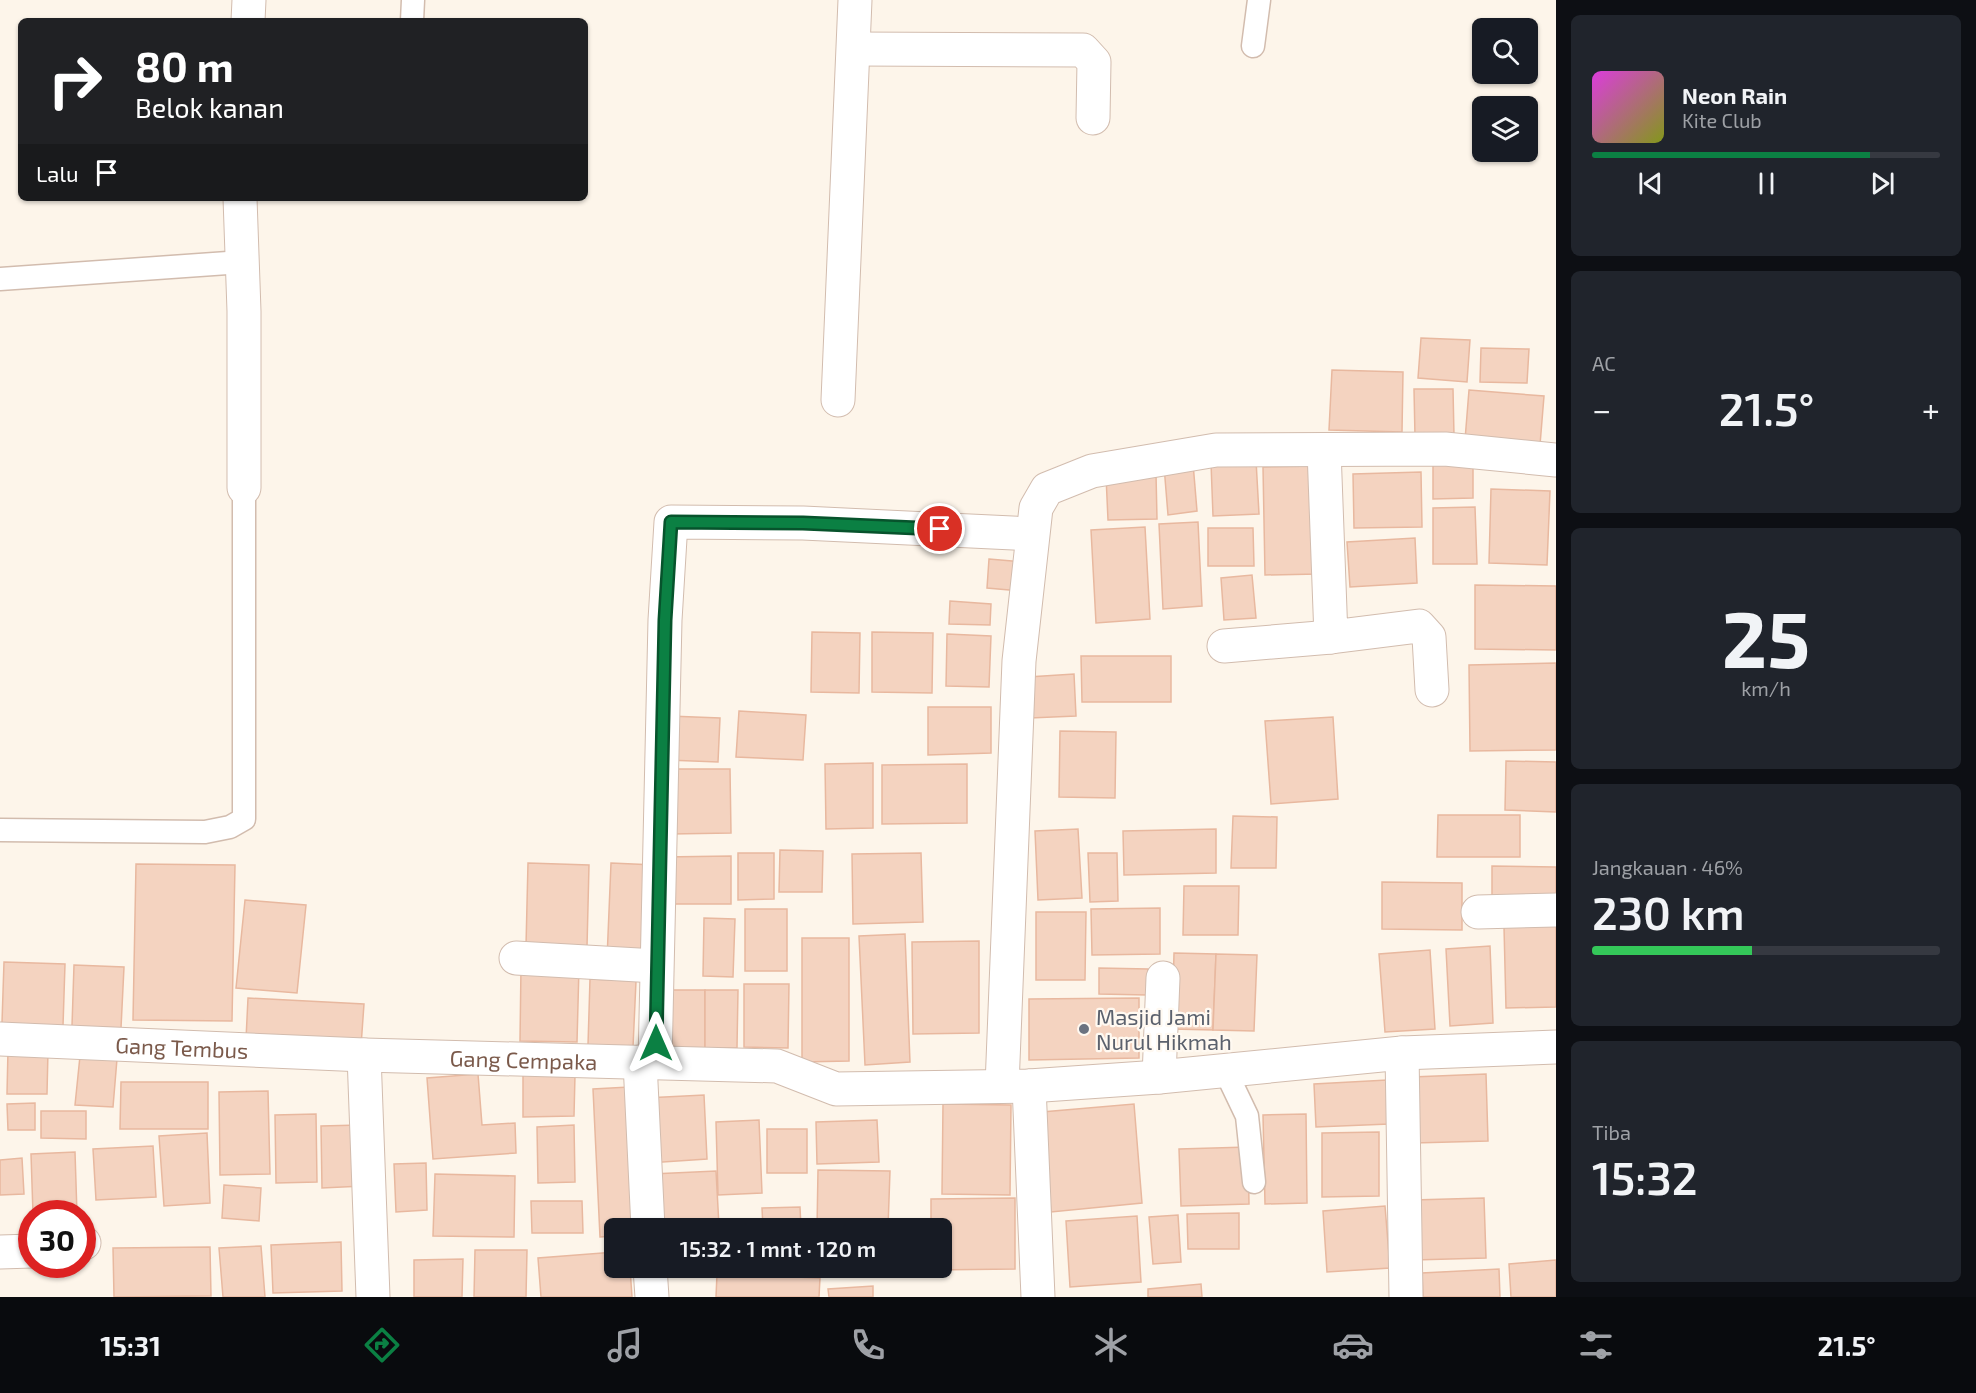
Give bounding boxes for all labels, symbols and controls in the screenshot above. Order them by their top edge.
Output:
map controls [1472,18,1538,162]
button: search [1472,18,1538,84]
text: 80 m [135,40,234,90]
icon: right [36,42,114,120]
text: Neon Rain [1682,82,1787,108]
text: Belok kanan [135,91,284,123]
button: layers [1472,96,1538,162]
text: Kite Club [1682,108,1762,132]
icon: arrive [90,156,123,189]
text: Lalu [36,160,78,186]
icon: previous [1634,167,1667,200]
icon: pause [1750,167,1783,200]
icon: next [1866,167,1899,200]
text: AC [1592,351,1616,375]
text: 21.5° [1719,381,1814,435]
text: − [1592,389,1611,429]
text: + [1922,389,1940,429]
pin [914,503,965,554]
icon: arrive [923,512,956,545]
text: 25 [1722,590,1810,684]
text: km/h [1741,676,1791,700]
text: Jangkauan · 46% [1592,855,1743,879]
text: 230 km [1592,885,1745,939]
place label: Masjid Jami Nurul Hikmah [1096,1003,1232,1054]
position arrow [624,1011,688,1075]
marker: Masjid Jami Nurul Hikmah [1077,1022,1091,1036]
street label: Gang Tembus [115,1031,249,1063]
street label: Gang Cempaka [449,1044,598,1074]
text: Tiba [1592,1120,1631,1144]
text: 15:32 [1592,1150,1698,1204]
speed limit sign: 30 [18,1200,96,1278]
text: 15:32 · 1 mnt · 120 m [680,1235,876,1261]
icon: directions [361,1324,403,1366]
icon: music [604,1324,646,1366]
icon: phone [847,1324,889,1366]
icon: climate [1090,1324,1132,1366]
icon: car [1332,1324,1374,1366]
icon: filters [1575,1324,1617,1366]
text: 15:31 [100,1329,161,1361]
text: 21.5° [1818,1329,1876,1361]

